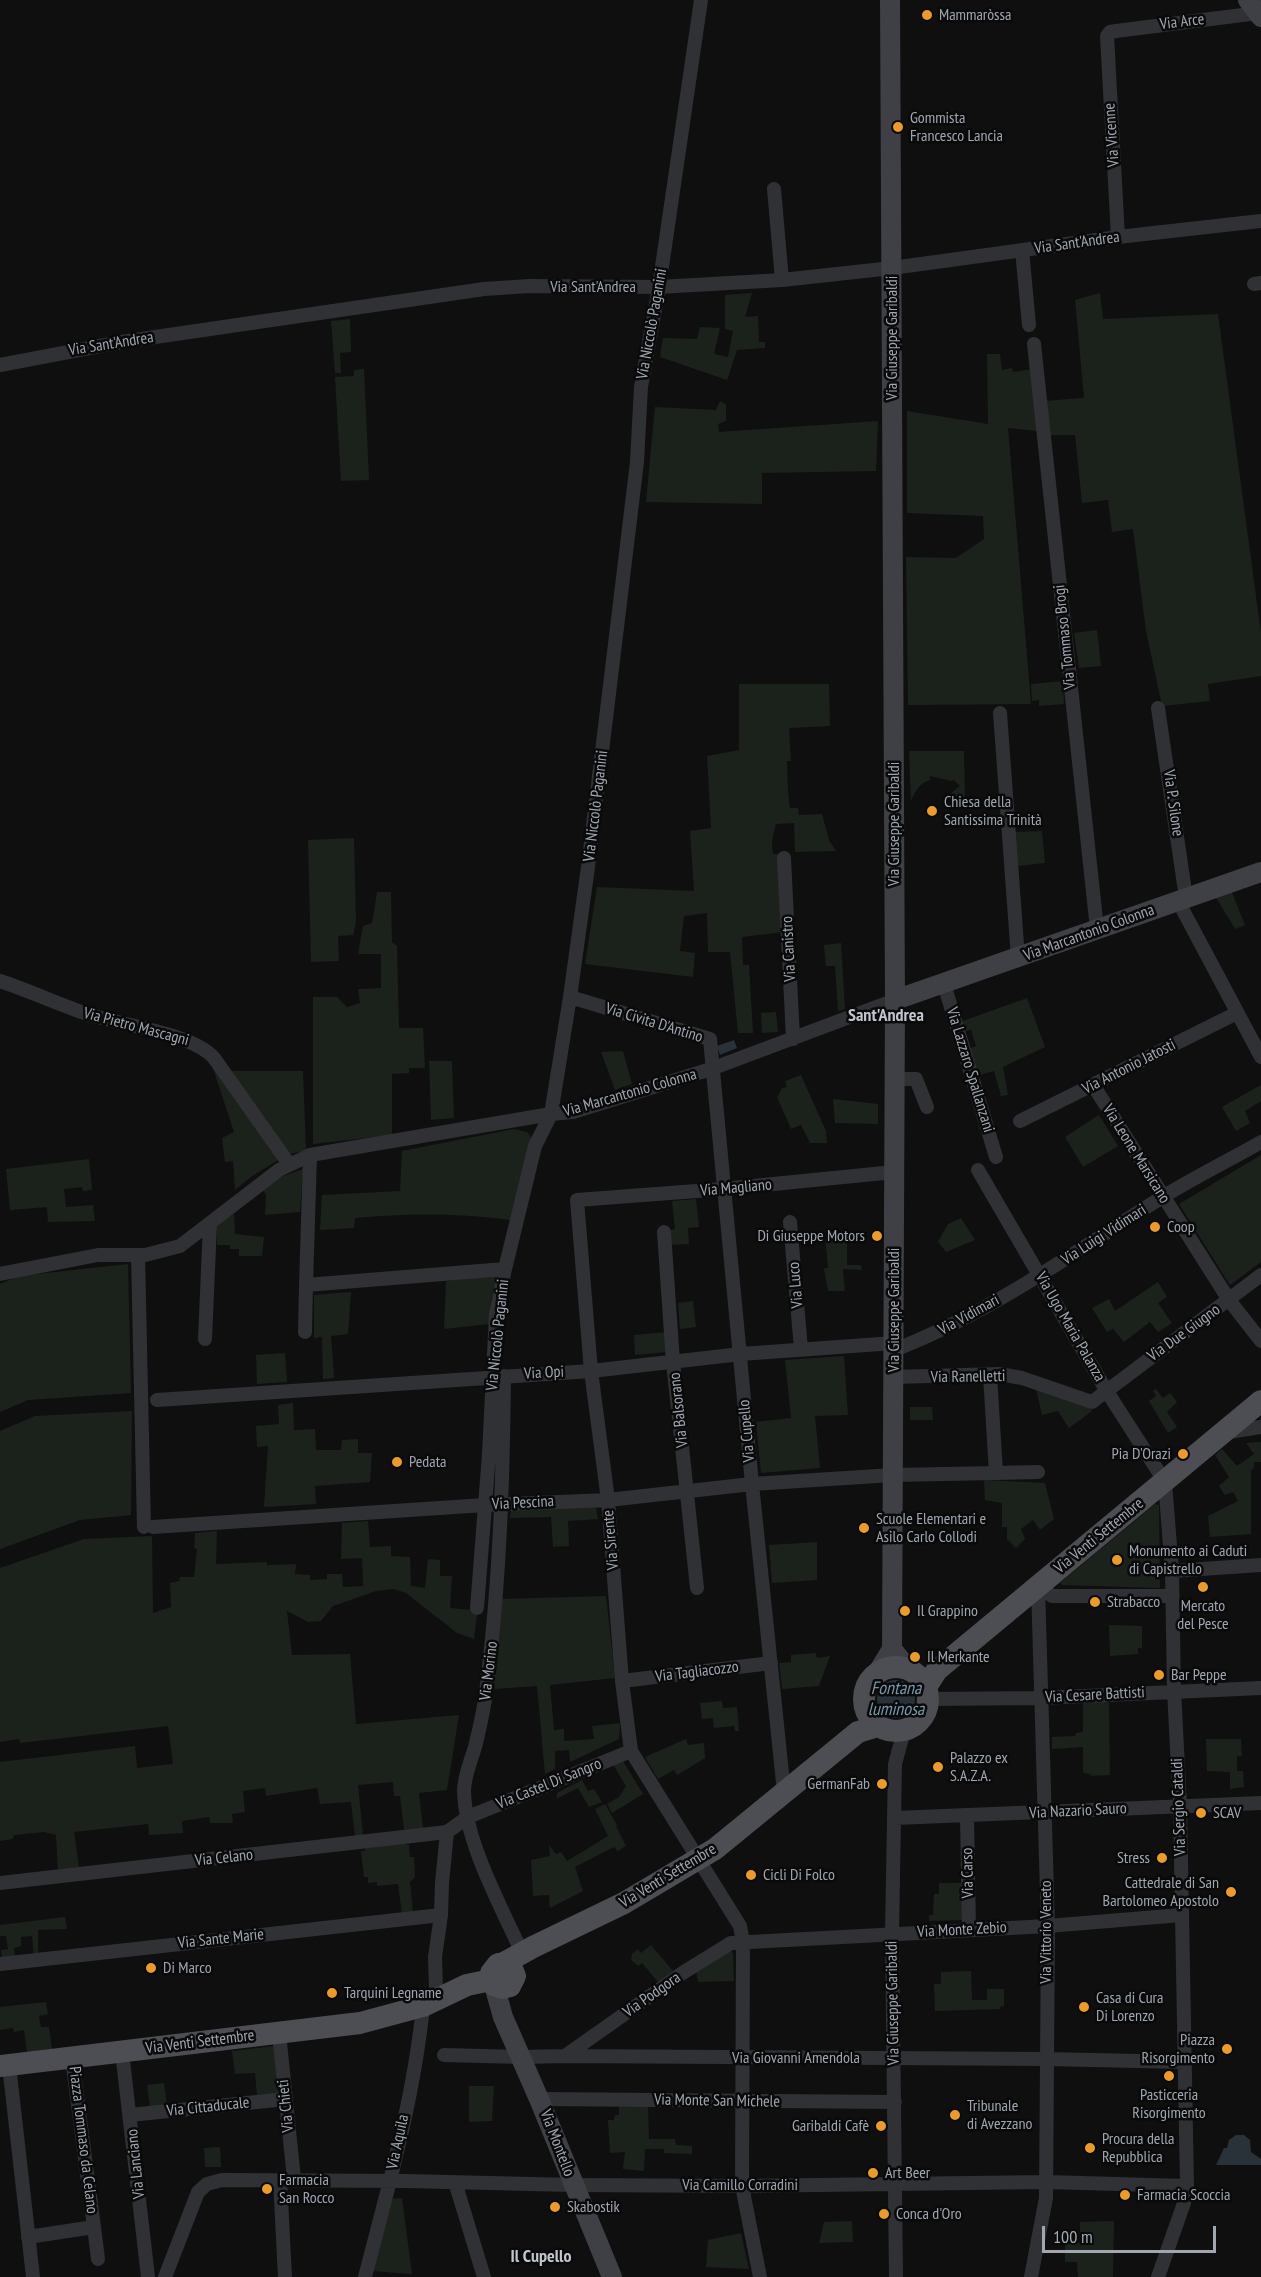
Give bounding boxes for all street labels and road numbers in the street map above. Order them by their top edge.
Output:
street label: Via Arce [1159,10,1205,34]
street label: Via Vicenne [1100,102,1124,168]
street label: Via Sant'Andrea [1033,228,1121,258]
street label: Via Niccolò Paganini [633,267,671,381]
street label: Via Giuseppe Garibaldi [882,276,902,400]
street label: Via Sant'Andrea [550,277,636,297]
street label: Via Sant'Andrea [67,328,155,360]
street label: Via Tommaso Brogi [1050,584,1080,690]
street label: Via Niccolò Paganini [580,749,612,863]
street label: Via Giuseppe Garibaldi [884,762,904,886]
street label: Via P. Silone [1159,768,1187,838]
street label: Via Marcantonio Colonna [1021,900,1157,966]
street label: Via Canistro [778,916,800,982]
street label: Via Civita D'Antino [603,999,705,1047]
street label: Via Pietro Mascagni [81,1004,191,1050]
street label: Via Lazzaro Spallanzani [942,1005,998,1135]
street label: Via Antonio Jatosti [1079,1035,1179,1099]
street label: Via Marcantonio Colonna [561,1065,699,1121]
street label: Via Leone Marsicano [1098,1101,1174,1207]
street label: Via Magliano [699,1175,773,1201]
street label: Via Luigi Vidimari [1058,1200,1150,1270]
street label: Via Giuseppe Garibaldi [884,1248,904,1372]
street label: Via Luco [784,1261,808,1309]
street label: Via Ugo Maria Palanza [1031,1269,1109,1385]
street label: Via Niccolò Paganini [483,1278,513,1392]
street label: Via Vidimari [935,1290,1003,1340]
street label: Via Due Giugno [1144,1300,1224,1366]
street label: Via Opi [524,1362,564,1384]
street label: Via Ranelletti [930,1367,1006,1387]
street label: Via Balsorano [666,1372,692,1448]
street label: Via Cupello [735,1399,759,1463]
street label: Via Pescina [492,1492,554,1514]
street label: Via Venti Settembre [1050,1494,1148,1578]
street label: Via Sirente [599,1509,623,1571]
street label: Via Morino [476,1640,502,1702]
street label: Via Tagliacozzo [654,1657,740,1687]
street label: Via Cesare Battisti [1045,1683,1145,1707]
street label: Via Castel Di Sangro [494,1754,604,1814]
street label: Via Sergio Cataldi [1168,1758,1190,1856]
street label: Via Nazario Sauro [1029,1799,1127,1823]
street label: Via Venti Settembre [616,1840,720,1912]
street label: Via Celano [194,1845,254,1871]
street label: Via Carso [958,1847,978,1899]
street label: Via Vittorio Veneto [1036,1880,1056,1984]
street label: Via Monte Zebio [917,1918,1007,1942]
street label: Via Sante Marie [177,1925,265,1953]
street label: Via Giuseppe Garibaldi [882,1941,904,2065]
street label: Via Podgora [620,1968,684,2022]
street label: Via Venti Settembre [145,2026,255,2058]
street label: Via Giovanni Amendola [732,2048,860,2068]
street label: Piazza Tommaso da Celano [64,2065,102,2215]
street label: Via Chieti [274,2079,298,2133]
street label: Via Monte San Michele [654,2090,780,2112]
street label: Via Cittaducale [166,2093,250,2121]
street label: Via Montello [535,2107,579,2179]
street label: Via Aquila [383,2113,413,2171]
street label: Via Lanciano [123,2128,149,2200]
street label: Via Camillo Corradini [682,2175,798,2195]

